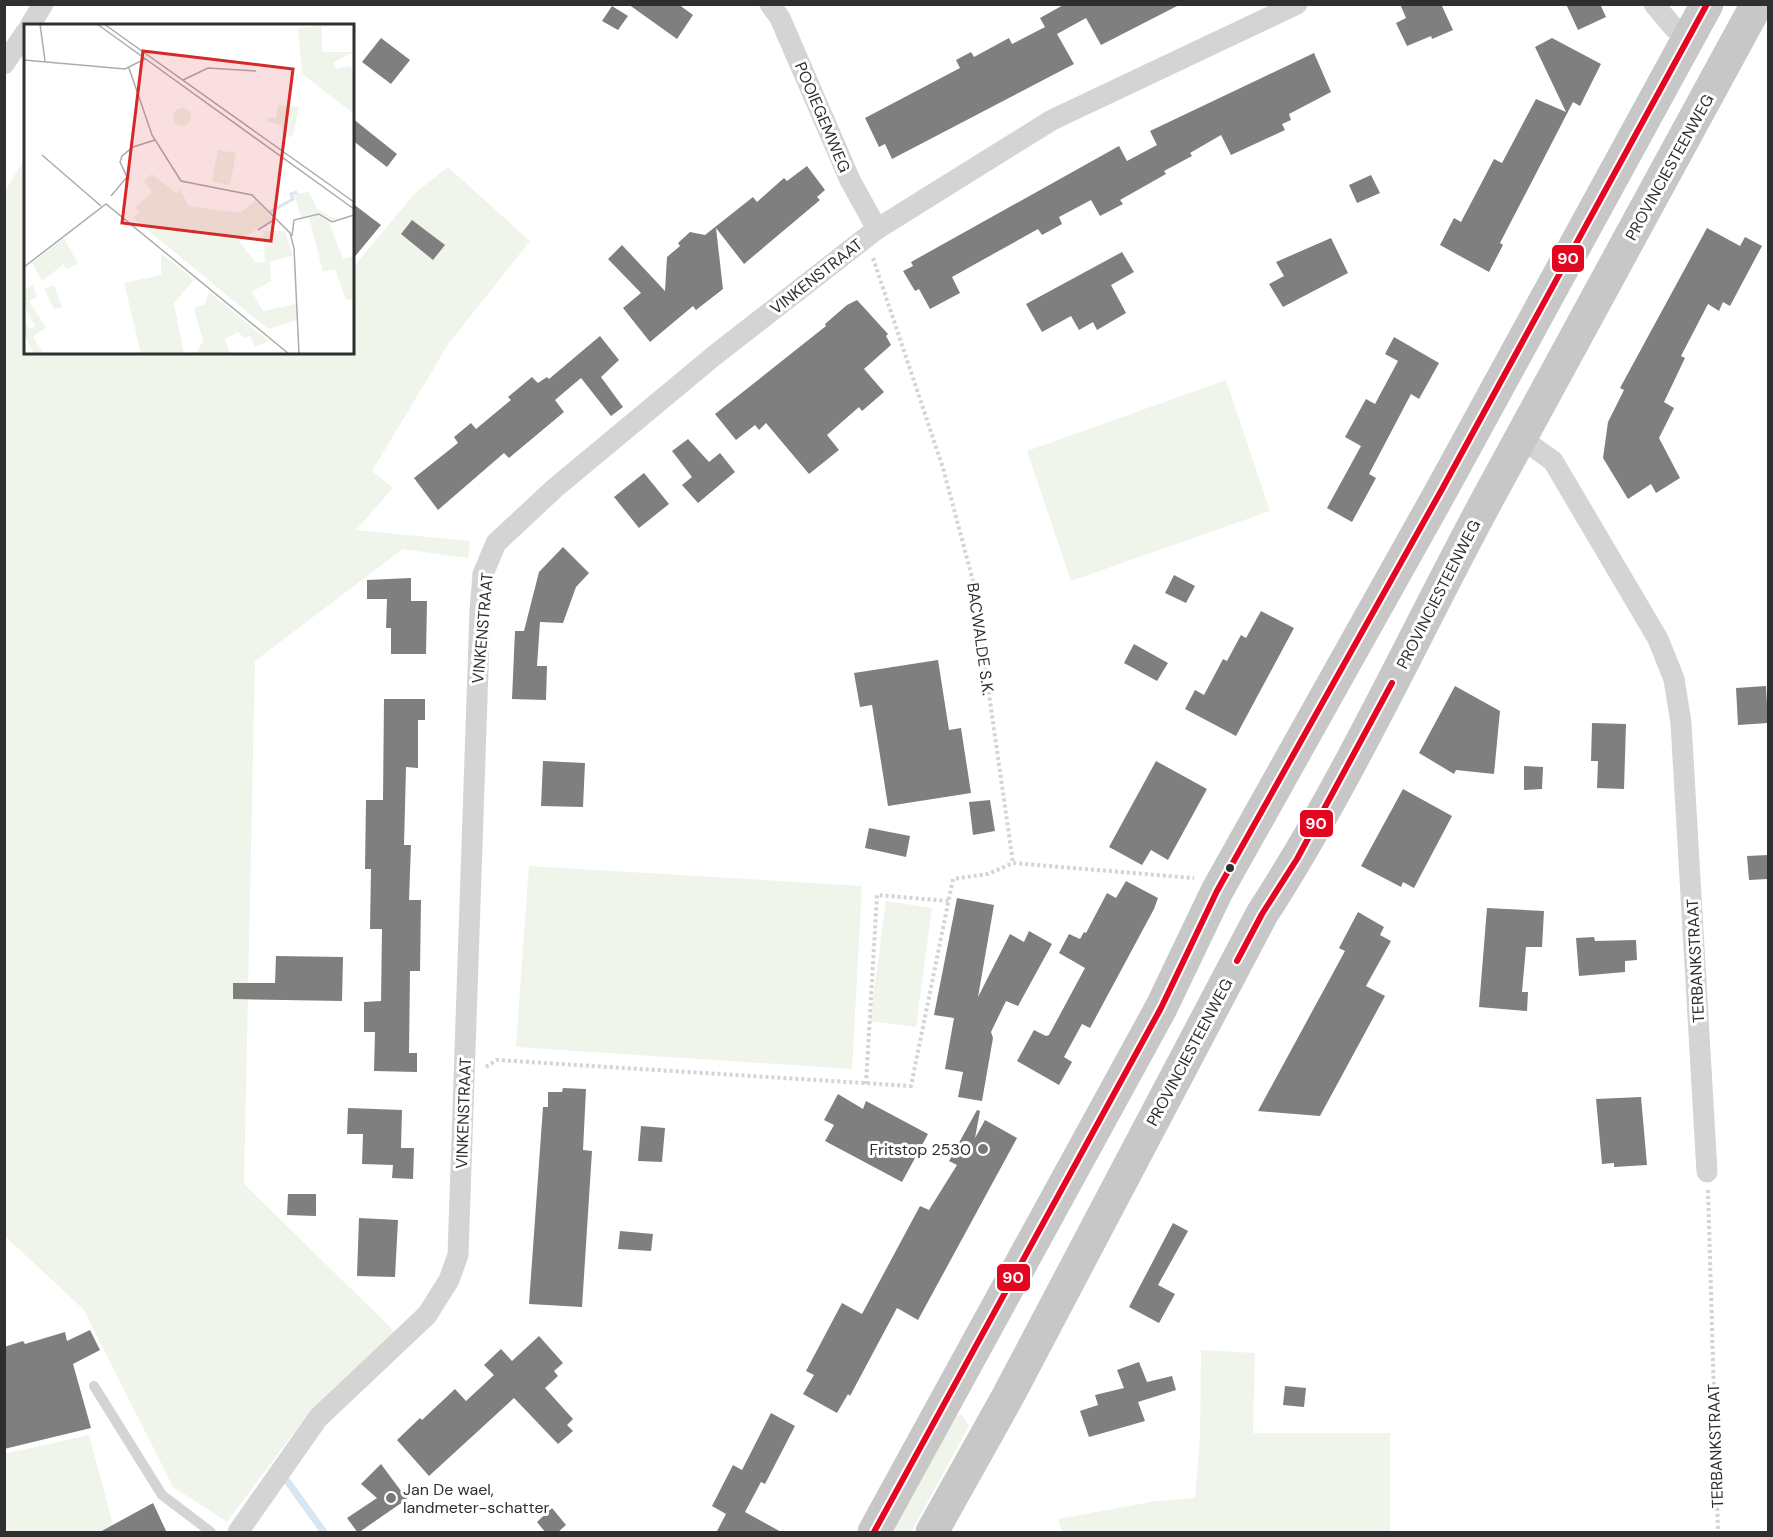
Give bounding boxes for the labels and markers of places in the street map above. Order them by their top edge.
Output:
unlabelled marker [1224,862,1236,874]
place label: Fritstop 2530 [870,1139,971,1160]
marker: Fritstop 2530 [976,1142,990,1156]
place label: Jan De wael, landmeter-schatter [403,1479,550,1518]
marker: Jan De wael, landmeter-schatter [384,1491,398,1505]

